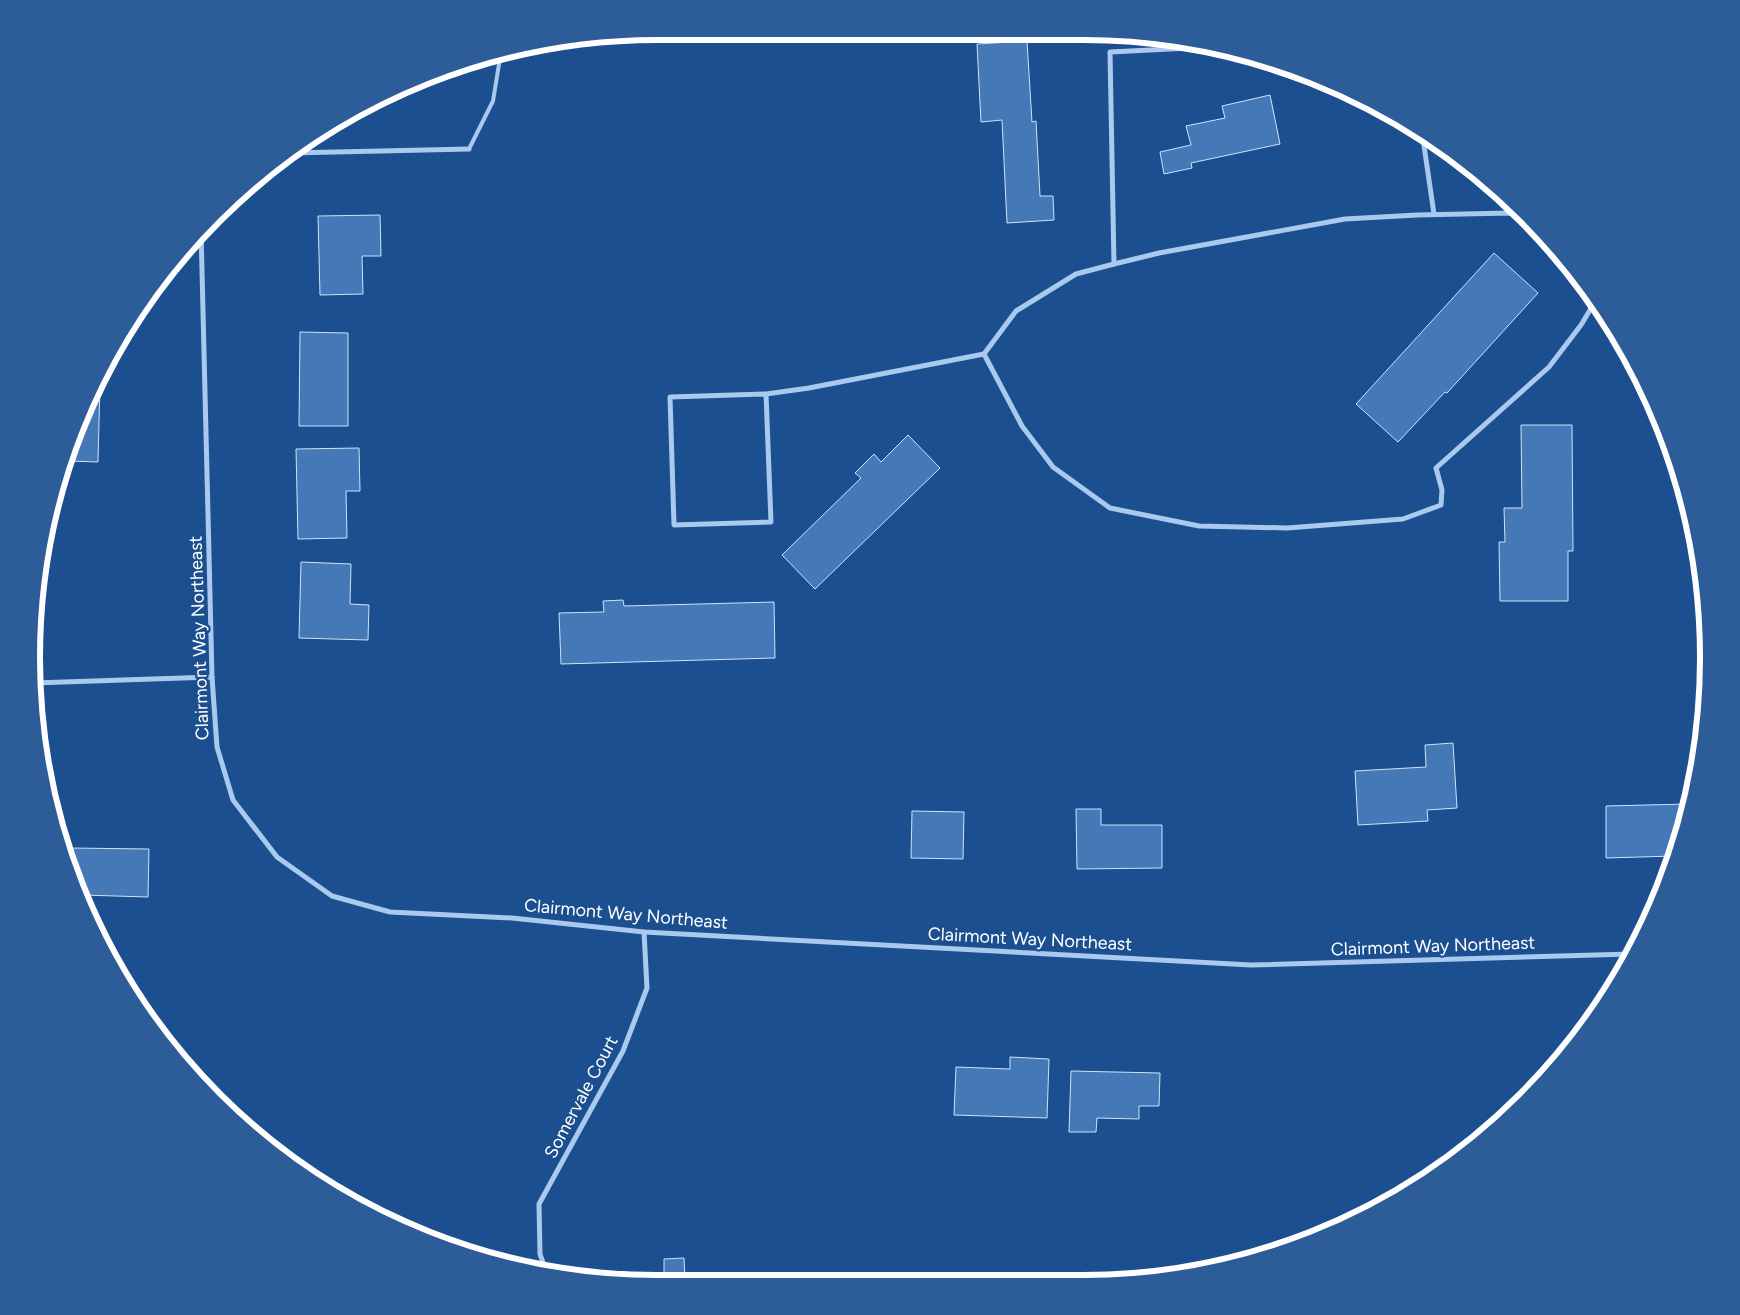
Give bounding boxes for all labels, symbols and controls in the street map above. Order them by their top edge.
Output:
street label: Clairmont Way Northeast [184,535,214,741]
street label: Clairmont Way Northeast [523,894,729,934]
street label: Clairmont Way Northeast [927,923,1133,955]
street label: Clairmont Way Northeast [1330,931,1536,961]
street label: Somervale Court [539,1032,623,1162]

